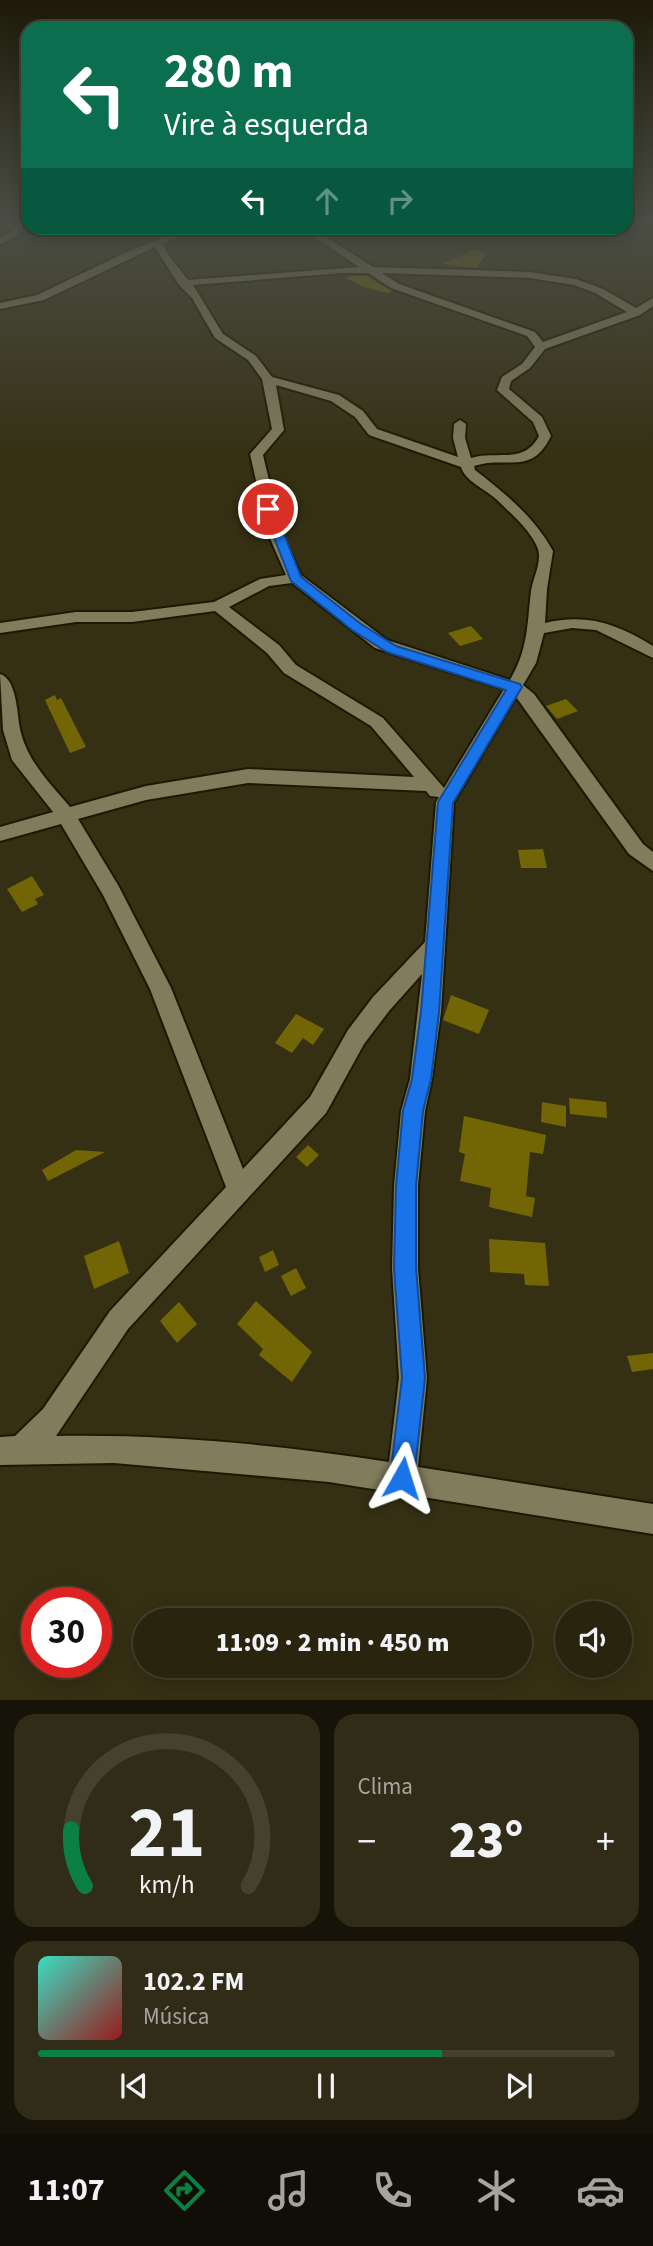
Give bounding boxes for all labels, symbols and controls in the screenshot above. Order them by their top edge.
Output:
text: 280 m [164,37,293,107]
icon: left [49,49,140,140]
text: Vire à esquerda [164,102,369,148]
icon: left [235,182,273,220]
icon: ahead [308,182,346,220]
icon: right [381,182,419,220]
pin [238,479,298,539]
icon: arrive [249,490,287,528]
position arrow [365,1441,439,1515]
speed limit sign: 30 [21,1587,112,1678]
map controls [555,1601,632,1678]
button: sound [555,1601,632,1678]
text: 11:09 · 2 min · 450 m [216,1624,449,1661]
text: Clima [358,1770,413,1803]
text: 21 [128,1782,205,1886]
text: 23° [449,1804,524,1878]
text: − [358,1815,376,1869]
text: + [596,1815,615,1869]
text: km/h [139,1867,195,1903]
text: 102.2 FM [143,1963,244,2000]
text: Música [143,2000,209,2033]
icon: previous [115,2067,153,2105]
icon: pause [307,2067,345,2105]
icon: next [500,2067,538,2105]
icon: directions [160,2166,209,2215]
icon: music [264,2166,313,2215]
icon: phone [368,2166,417,2215]
icon: climate [472,2166,521,2215]
icon: car [576,2166,625,2215]
text: 11:07 [28,2167,105,2213]

